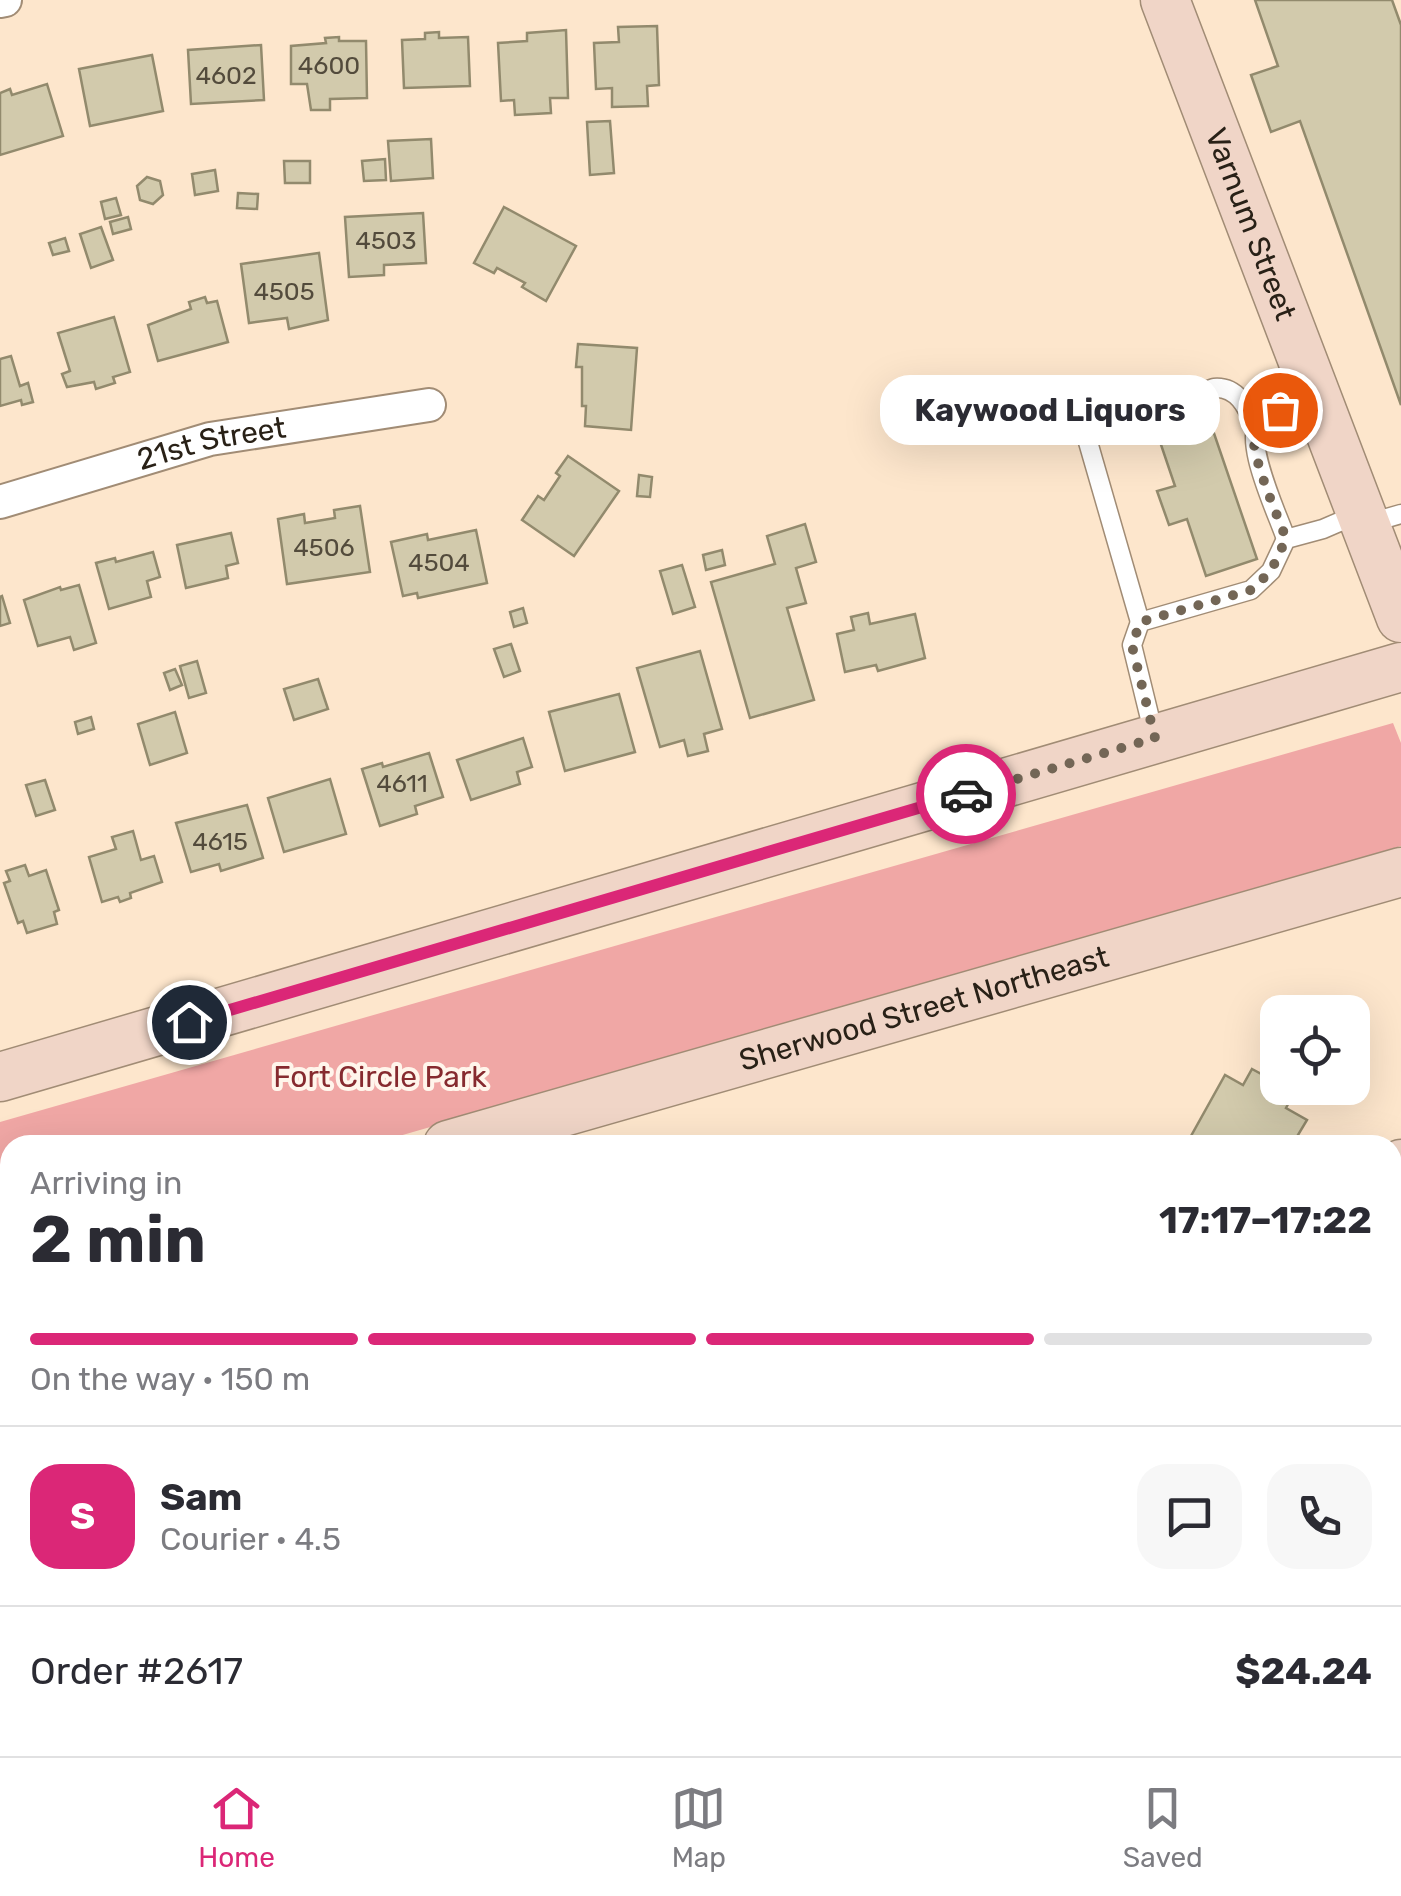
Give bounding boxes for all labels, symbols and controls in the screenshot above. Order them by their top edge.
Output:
house number: 4600 [298,51,360,80]
house number: 4602 [195,61,257,90]
street label: Varnum Street [1198,123,1304,326]
house number: 4503 [355,226,417,255]
house number: 4505 [253,277,315,306]
pin [1238,368,1323,453]
callout: Kaywood Liquors [880,375,1220,445]
icon: bag [1253,383,1308,438]
text: Kaywood Liquors [914,391,1186,429]
street label: 21st Street [133,409,289,478]
house number: 4506 [293,533,355,562]
house number: 4504 [408,548,470,577]
courier [916,744,1016,844]
icon: car [939,767,994,822]
house number: 4611 [376,769,428,798]
house number: 4615 [192,827,248,856]
street label: Sherwood Street Northeast [735,939,1113,1079]
pin [147,980,232,1065]
icon: home [162,995,217,1050]
map controls [1260,995,1370,1105]
button: locate [1260,995,1370,1105]
park label: Fort Circle Park [273,1059,487,1095]
text: Arriving in [30,1164,182,1202]
text: 17:17–17:22 [1159,1197,1372,1243]
text: 2 min [30,1201,206,1278]
text: On the way · 150 m [30,1360,310,1398]
button: chat [1137,1464,1242,1569]
button: phone [1267,1464,1372,1569]
text: Sam [160,1474,242,1520]
text: S [70,1493,95,1539]
text: Courier · 4.5 [160,1520,341,1558]
text: Order #2617 [30,1648,243,1694]
text: $24.24 [1235,1648,1372,1694]
tab: Home [198,1781,275,1874]
tab: Map [671,1781,726,1874]
tab: Saved [1123,1781,1203,1874]

